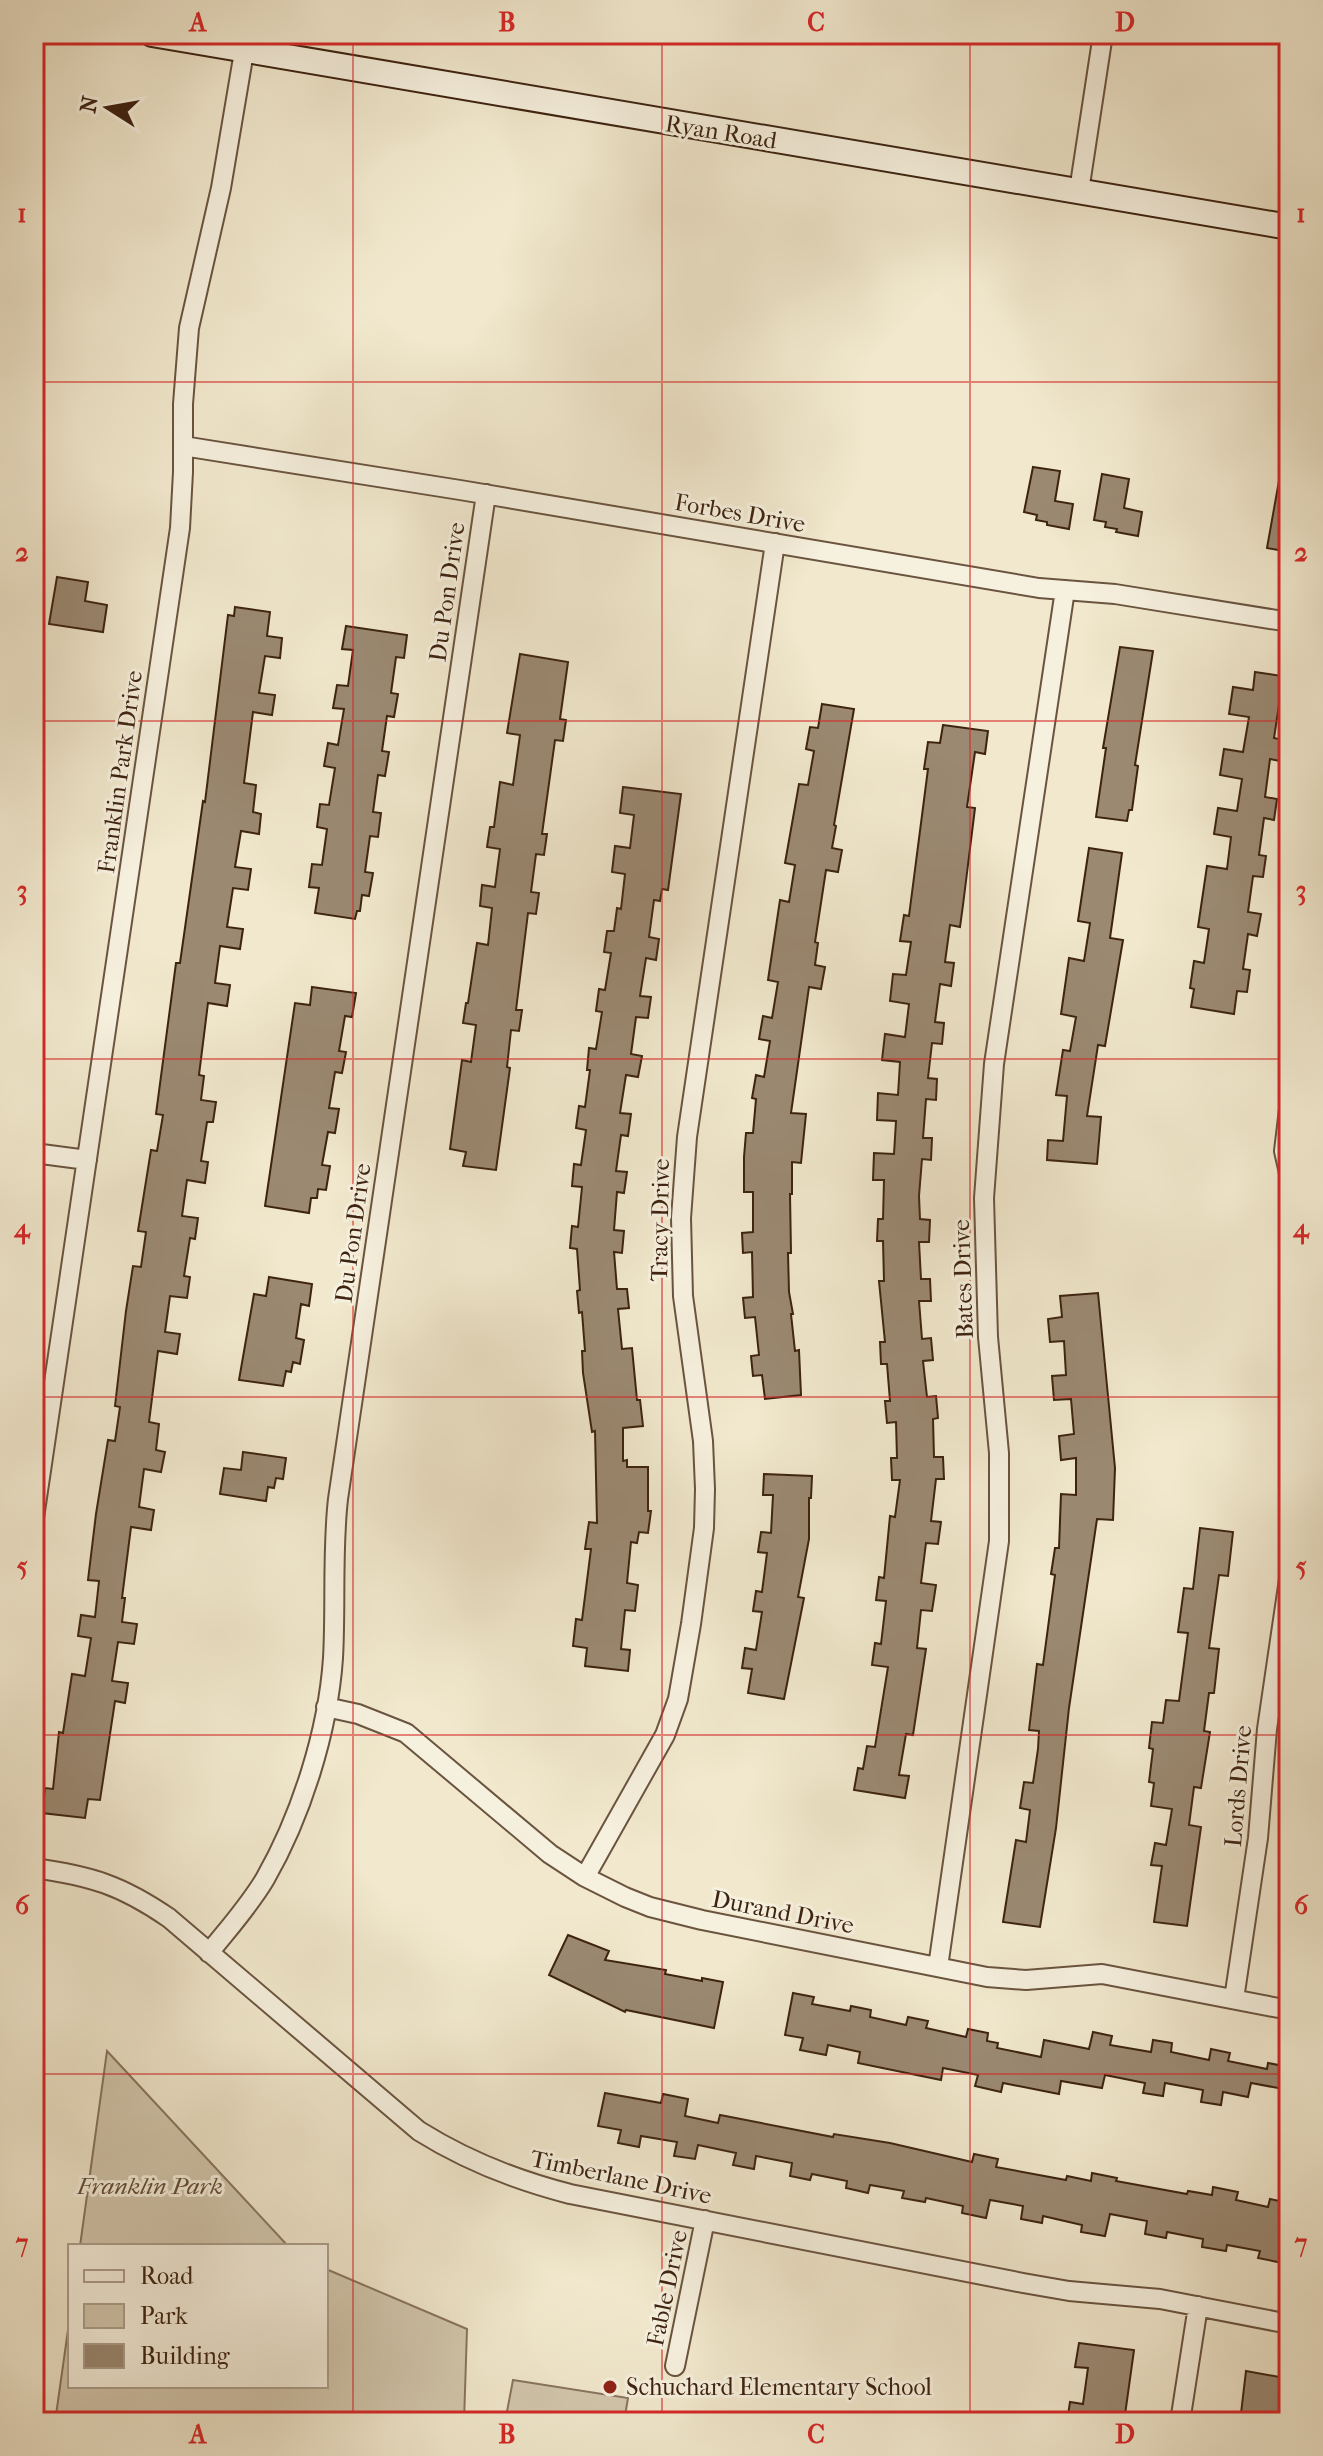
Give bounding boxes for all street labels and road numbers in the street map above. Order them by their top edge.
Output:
street label: Ryan Road [663,109,780,155]
street label: Forbes Drive [673,488,808,538]
street label: Du Pon Drive [423,520,471,664]
street label: Franklin Park Drive [92,669,148,875]
street label: Tracy Drive [645,1158,675,1282]
street label: Du Pon Drive [329,1161,377,1305]
street label: Bates Drive [947,1219,979,1339]
street label: Lords Drive [1219,1724,1257,1848]
street label: Durand Drive [710,1885,856,1939]
street label: Timberlane Drive [528,2144,714,2210]
street label: Fable Drive [641,2227,693,2349]

